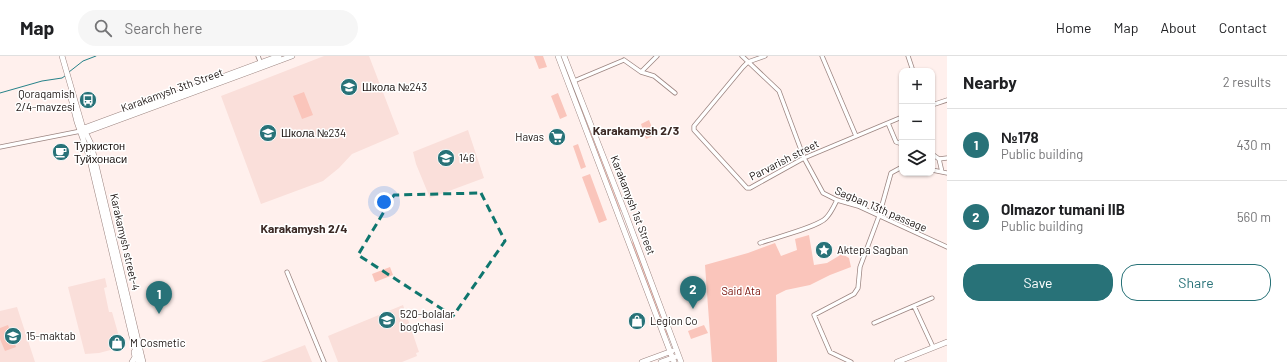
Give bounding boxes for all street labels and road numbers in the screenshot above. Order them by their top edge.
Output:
street label: Karakamysh 3th Street [119,65,225,114]
street label: Parvarish street [747,136,821,183]
street label: Karakamysh 1st Street [608,153,658,256]
street label: Sagban 13th passage [833,183,929,234]
street label: Karakamysh street-4 [108,192,143,292]

